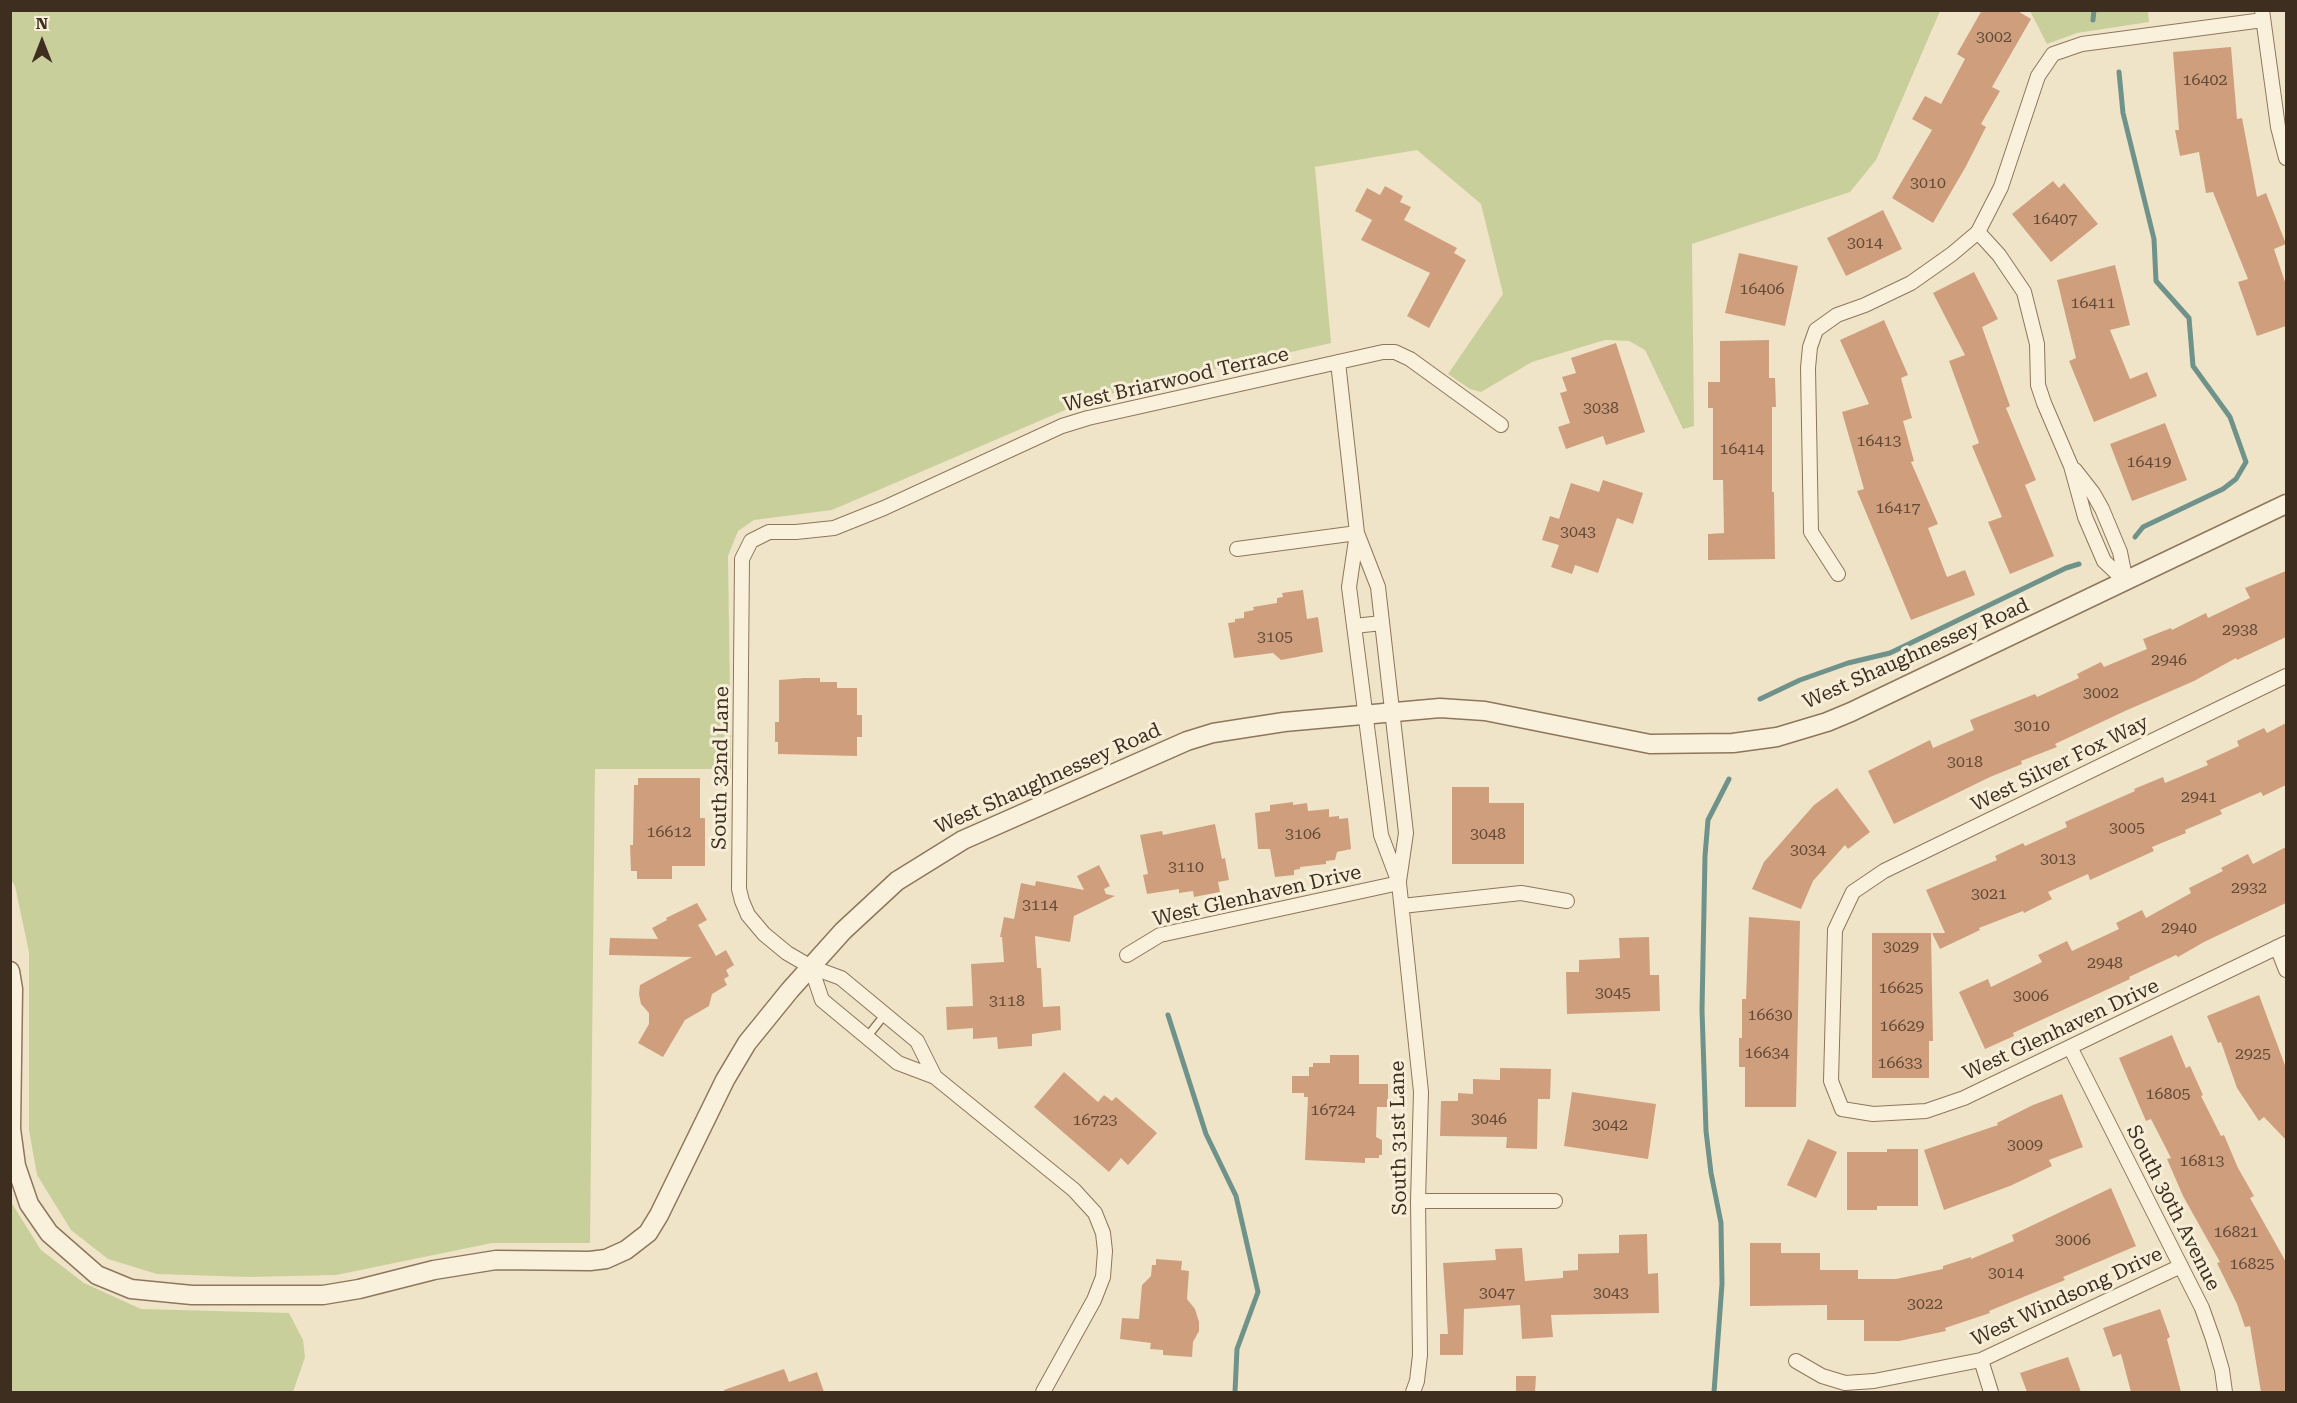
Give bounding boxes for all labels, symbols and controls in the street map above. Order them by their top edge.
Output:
north arrow [12,12,72,72]
text: N [36,14,48,33]
house number: 3002 [1976,27,2012,47]
house number: 16402 [2183,70,2227,90]
house number: 3010 [1910,173,1946,193]
house number: 16407 [2033,209,2077,229]
house number: 3014 [1847,233,1883,253]
house number: 16406 [1740,279,1784,299]
house number: 16411 [2071,293,2115,313]
street label: West Briarwood Terrace [1061,342,1291,418]
house number: 3038 [1583,398,1619,418]
house number: 16413 [1857,431,1901,451]
house number: 16414 [1720,439,1764,459]
house number: 16419 [2127,452,2171,472]
house number: 16417 [1876,498,1920,518]
house number: 3043 [1560,522,1596,542]
street label: West Shaughnessey Road [1799,593,2033,715]
house number: 2938 [2222,620,2258,640]
house number: 3105 [1257,627,1293,647]
house number: 2946 [2151,650,2187,670]
house number: 3002 [2083,683,2119,703]
street label: South 32nd Lane [708,686,734,850]
street label: West Silver Fox Way [1967,711,2153,817]
house number: 3010 [2014,716,2050,736]
street label: West Shaughnessey Road [931,718,1165,840]
house number: 3018 [1947,752,1983,772]
house number: 2941 [2181,787,2217,807]
house number: 3005 [2109,818,2145,838]
house number: 16612 [647,822,691,842]
house number: 3106 [1285,824,1321,844]
house number: 3048 [1470,824,1506,844]
house number: 3034 [1790,840,1826,860]
house number: 3013 [2040,849,2076,869]
house number: 3110 [1168,857,1204,877]
street label: West Glenhaven Drive [1150,860,1364,932]
house number: 2932 [2231,878,2267,898]
house number: 3021 [1971,884,2007,904]
house number: 3114 [1022,895,1058,915]
house number: 2940 [2161,918,2197,938]
house number: 3029 [1883,937,1919,957]
house number: 2948 [2087,953,2123,973]
street label: West Glenhaven Drive [1959,974,2163,1086]
house number: 16625 [1879,978,1923,998]
house number: 3045 [1595,983,1631,1003]
house number: 3006 [2013,986,2049,1006]
house number: 3118 [989,991,1025,1011]
house number: 16630 [1748,1005,1792,1025]
house number: 16629 [1880,1016,1924,1036]
house number: 16634 [1745,1043,1789,1063]
house number: 2925 [2235,1044,2271,1064]
house number: 16633 [1878,1053,1922,1073]
street label: South 31st Lane [1386,1060,1412,1216]
house number: 16805 [2146,1084,2190,1104]
house number: 16724 [1311,1100,1355,1120]
house number: 3046 [1471,1109,1507,1129]
house number: 16723 [1073,1110,1117,1130]
house number: 3042 [1592,1115,1628,1135]
street label: South 30th Avenue [2121,1121,2225,1295]
house number: 3009 [2007,1135,2043,1155]
house number: 16813 [2180,1151,2224,1171]
house number: 16821 [2214,1222,2258,1242]
house number: 3006 [2055,1230,2091,1250]
street label: West Windsong Drive [1968,1242,2166,1352]
house number: 16825 [2230,1254,2274,1274]
house number: 3014 [1988,1263,2024,1283]
house number: 3047 [1479,1283,1515,1303]
house number: 3043 [1593,1283,1629,1303]
house number: 3022 [1907,1294,1943,1314]

